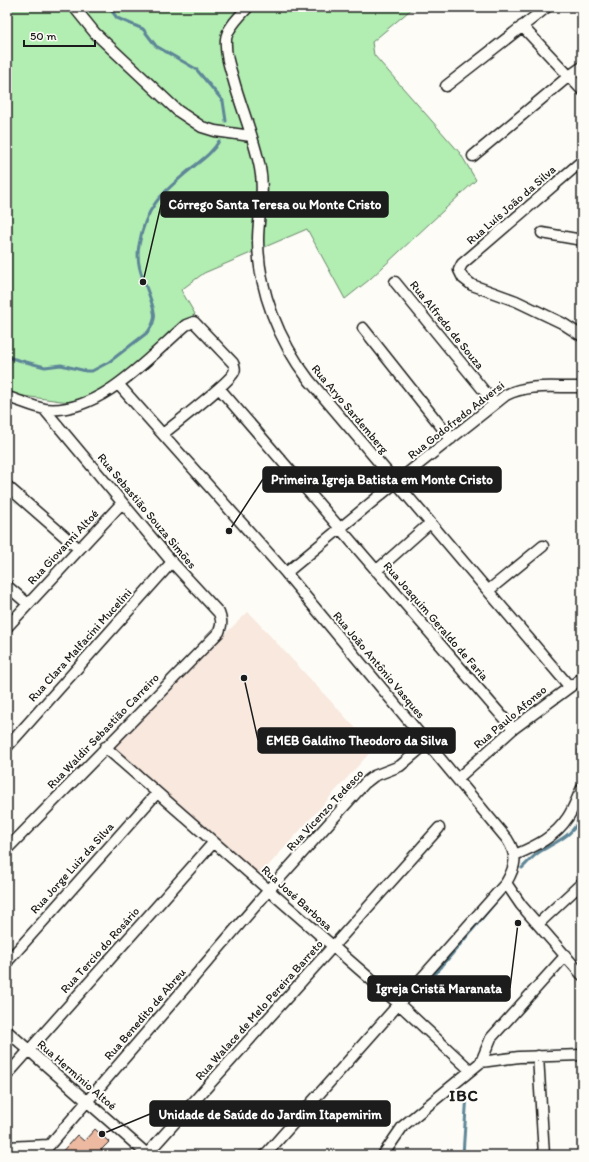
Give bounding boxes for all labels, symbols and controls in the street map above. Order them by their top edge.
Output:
scale bar [24,22,95,48]
text: 50 m [30,29,56,43]
street label: Rua Luís João da Silva [464,162,559,248]
callout: Córrego Santa Teresa ou Monte Cristo [161,192,388,217]
text: Córrego Santa Teresa ou Monte Cristo [169,197,382,213]
street label: Rua Alfredo de Souza [407,278,487,372]
street label: Rua Aryo Sardemberg [309,362,392,457]
street label: Rua Godofredo Adversi [405,378,507,462]
street label: Rua Sebastião Souza Simões [95,451,199,571]
callout: Primeira Igreja Batista em Monte Cristo [263,467,501,492]
text: Primeira Igreja Batista em Monte Cristo [271,472,493,488]
street label: Rua Giovanni Altoé [25,506,102,588]
street label: Rua Joaquim Geraldo de Faria [381,559,492,684]
street label: Rua Clara Malfacini Mucelini [25,585,135,705]
street label: Rua João Antônio Vasques [330,609,428,721]
street label: Rua Waldir Sebastião Carreiro [44,670,162,792]
street label: Rua Paulo Afonso [471,682,549,752]
callout: EMEB Galdino Theodoro da Silva [258,728,455,753]
text: EMEB Galdino Theodoro da Silva [266,733,448,748]
street label: Rua Vicenzo Tedesco [284,766,366,854]
street label: Rua Jorge Luiz da Silva [27,819,117,916]
street label: Rua José Barbosa [259,863,336,934]
street label: Rua Tercio do Rosário [58,904,142,996]
street label: Rua Walace de Melo Pereira Barreto [192,937,326,1083]
street label: Rua Benedito de Abreu [101,965,189,1063]
callout: Igreja Cristã Maranata [368,976,510,1001]
text: Igreja Cristã Maranata [376,981,502,997]
street label: Rua Hermínio Altoé [35,1037,120,1113]
district label: IBC [449,1086,479,1105]
callout: Unidade de Saúde do Jardim Itapemirim [150,1101,390,1126]
text: Unidade de Saúde do Jardim Itapemirim [158,1107,382,1123]

